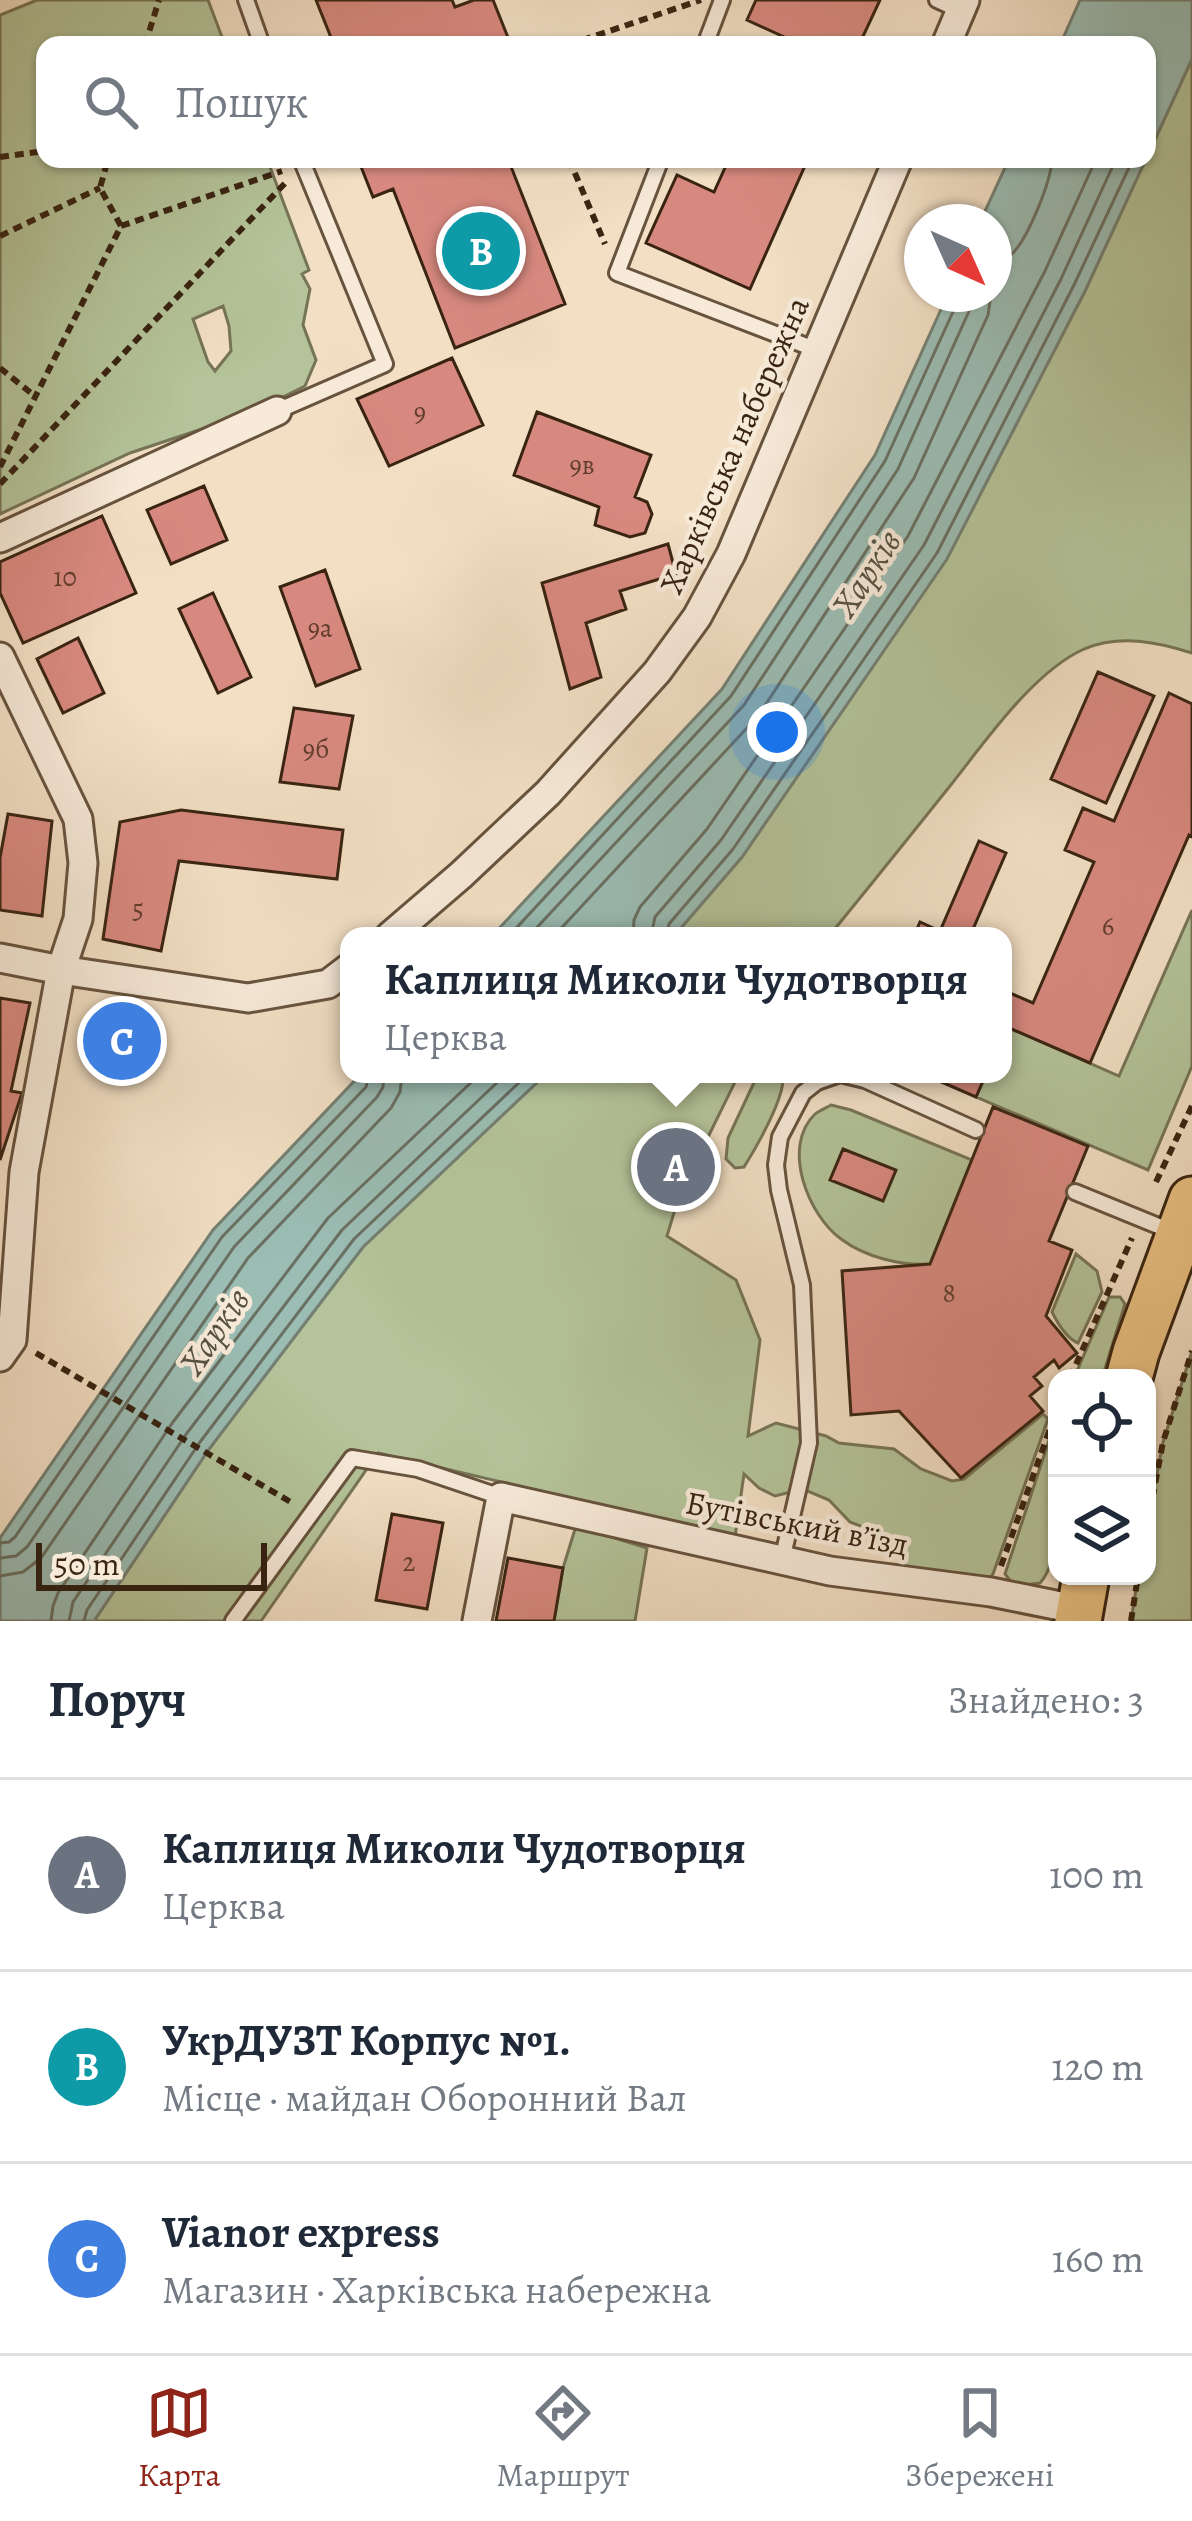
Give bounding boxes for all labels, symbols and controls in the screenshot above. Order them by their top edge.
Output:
search box [36,36,1156,168]
icon: search [78,69,144,135]
text: Пошук [174,71,308,133]
north arrow [904,204,1012,312]
pin: B [442,206,520,296]
street label: Харківська набережна [648,289,820,601]
house number: 9 [414,394,426,430]
house number: 9в [569,447,595,483]
water label: Харків [819,520,913,627]
house number: 10 [53,559,77,595]
house number: 9а [308,610,333,646]
your location [747,702,807,762]
house number: 9б [303,731,329,767]
house number: 5 [132,891,144,927]
house number: 6 [1102,908,1114,944]
popup [340,927,1012,1083]
text: Каплиця Миколи Чудотворця [384,948,968,1010]
pin: C [83,996,161,1086]
text: Церква [384,1010,507,1063]
pin: A [637,1122,715,1212]
house number: 8 [942,1275,956,1311]
water label: Харків [166,1278,261,1385]
map controls [1048,1369,1156,1585]
button: locate [1048,1369,1156,1477]
button: layers [1048,1477,1156,1585]
street label: Бутівський в’їзд [682,1479,912,1567]
scale bar [36,1537,267,1590]
text: 50 m [54,1541,120,1586]
house number: 2 [403,1544,416,1580]
text: Поруч [48,1664,186,1734]
text: Знайдено: 3 [948,1673,1144,1726]
text: Каплиця Миколи Чудотворця [162,1817,746,1879]
text: A [75,1848,99,1901]
text: 100 m [1049,1848,1144,1901]
text: Церква [162,1879,285,1932]
text: УкрДУЗТ Корпус №1. [162,2009,571,2071]
text: B [75,2040,99,2093]
text: 120 m [1051,2040,1144,2093]
text: Місце · майдан Оборонний Вал [162,2071,687,2124]
text: Vianor express [162,2201,440,2263]
text: C [75,2232,99,2285]
text: 160 m [1052,2232,1144,2285]
text: Магазин · Харківська набережна [162,2263,711,2316]
tab: Карта [138,2380,221,2497]
tab: Маршрут [496,2380,630,2497]
tab: Збережені [905,2380,1054,2497]

